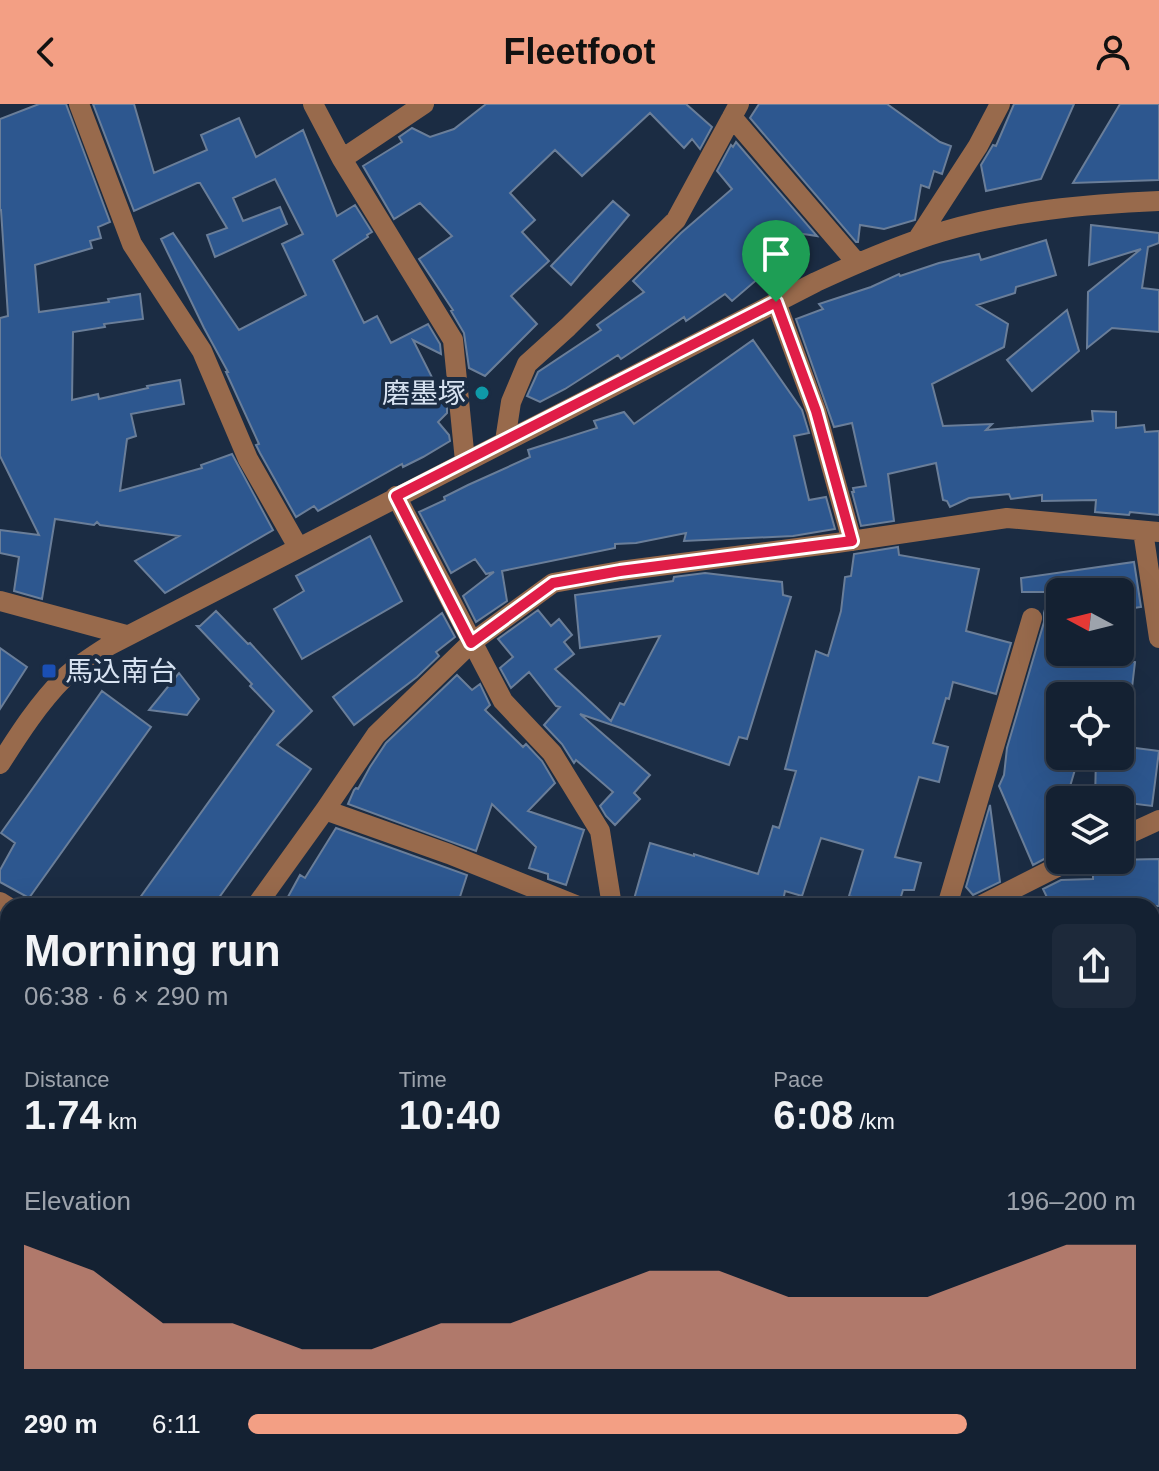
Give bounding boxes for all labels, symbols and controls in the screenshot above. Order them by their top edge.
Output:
icon: back [24,30,68,74]
icon: person [1091,30,1135,74]
text: Fleetfoot [504,31,655,72]
pin [742,220,810,302]
icon: arrive [754,232,798,276]
place label: 磨墨塚 [382,378,466,409]
marker: 磨墨塚 [473,384,491,402]
north arrow [1046,578,1134,666]
map controls [1046,578,1134,874]
place label: 馬込南台 [65,656,177,687]
marker: 馬込南台 [40,662,58,680]
button: locate [1046,682,1134,770]
button: layers [1046,786,1134,874]
button: share [1052,924,1136,1008]
text: Morning run [24,926,281,975]
text: 06:38 · 6 × 290 m [24,981,229,1011]
text: Distance [24,1067,110,1092]
text: Time [399,1067,447,1092]
text: Pace [773,1067,823,1092]
text: 1.74 [24,1093,102,1137]
text: 10:40 [399,1093,501,1137]
text: 6:08 [773,1093,853,1137]
text: km [102,1109,137,1134]
text: /km [853,1109,895,1134]
text: Elevation [24,1186,131,1216]
text: 196–200 m [1006,1186,1136,1216]
text: 290 m [24,1409,98,1439]
text: 6:11 [152,1409,201,1439]

